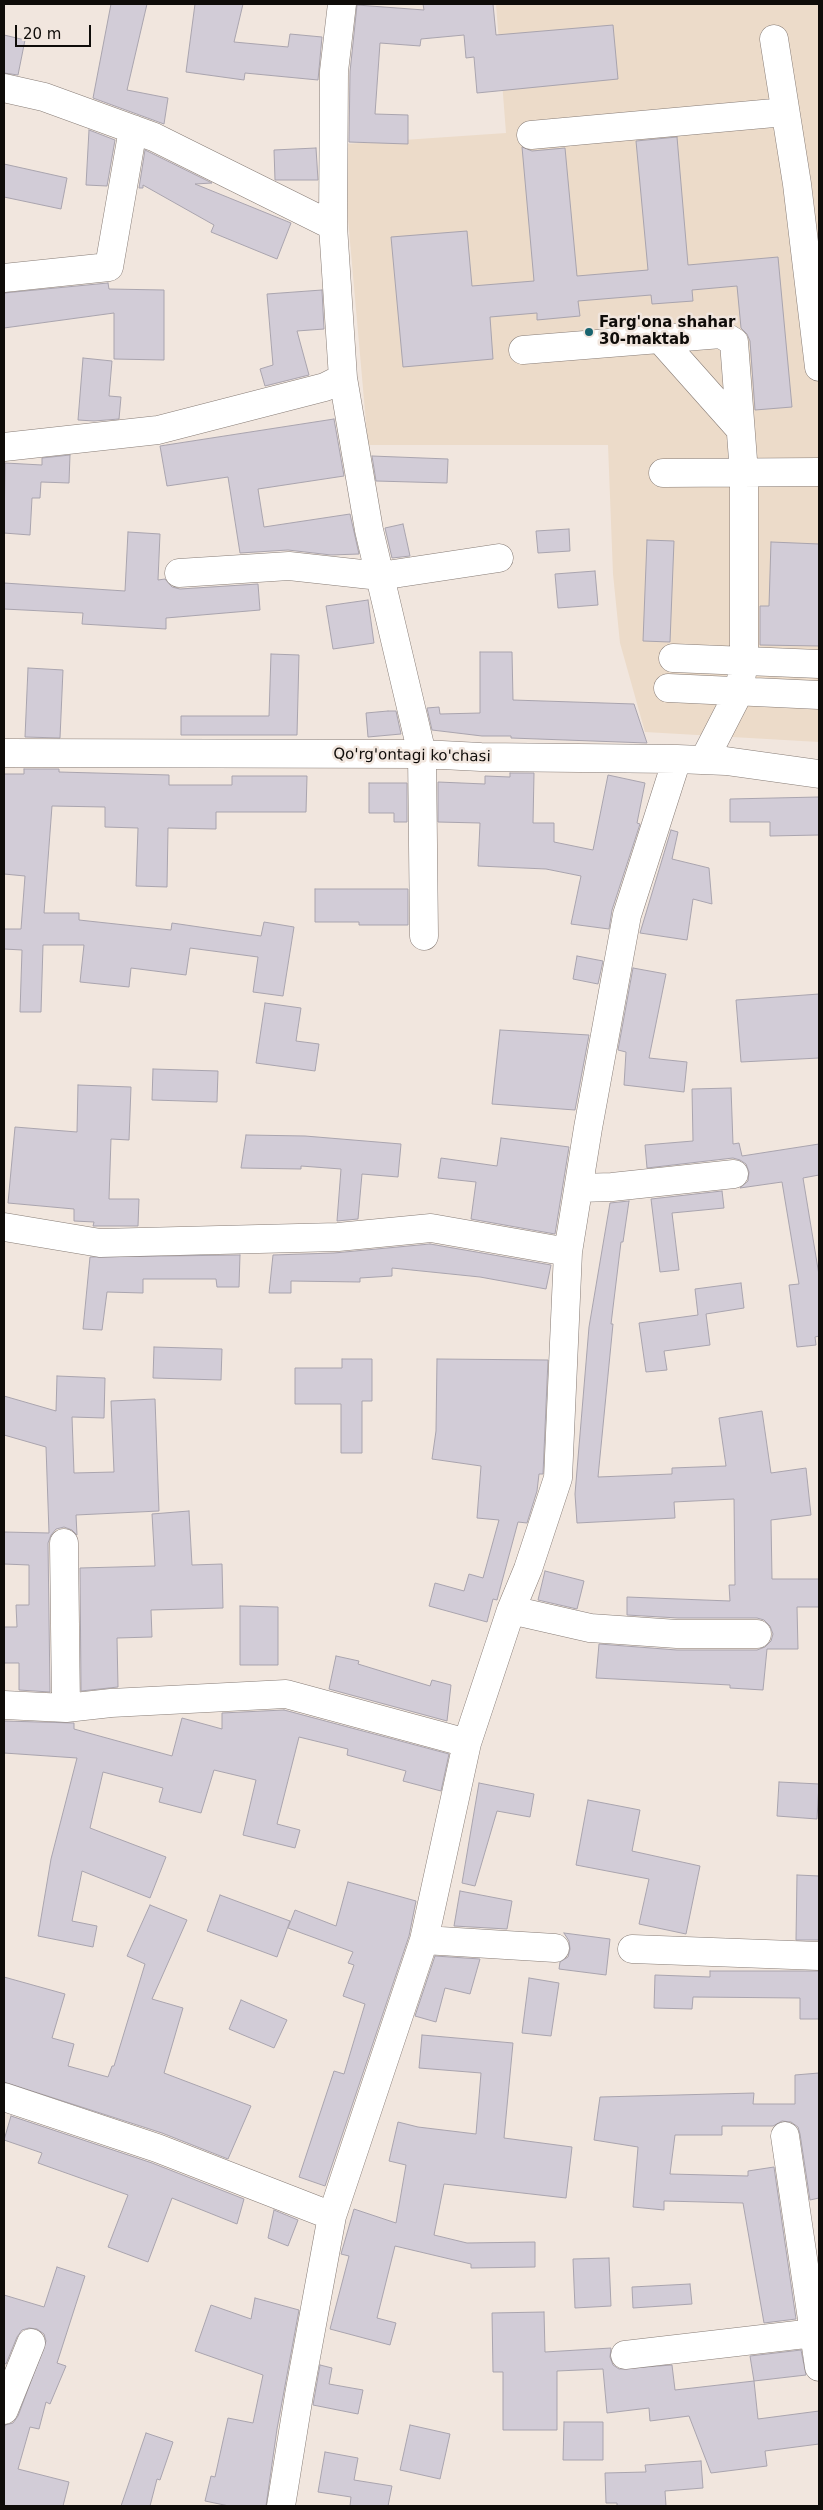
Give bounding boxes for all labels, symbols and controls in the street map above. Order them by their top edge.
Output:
scale bar [18,15,94,47]
text: 20 m [23,25,61,43]
place label: Farg'ona shahar 30-maktab [599,314,735,349]
marker: Farg'ona shahar 30-maktab [583,326,595,338]
street label: Qo'rg'ontagi ko'chasi [333,746,491,766]

